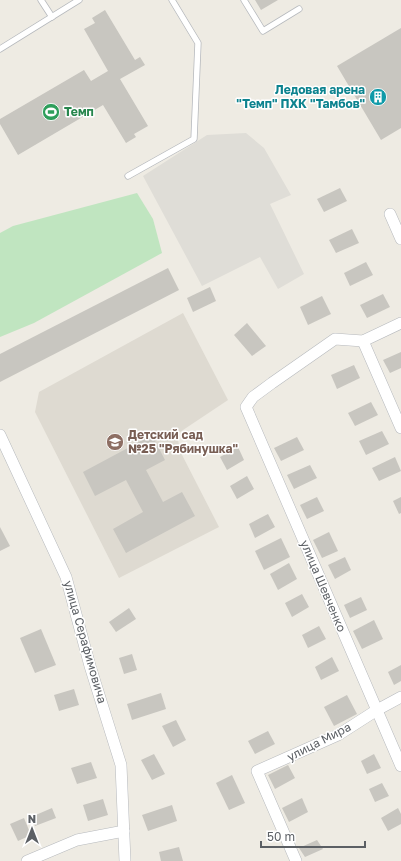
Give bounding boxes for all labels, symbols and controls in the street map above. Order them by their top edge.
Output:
place label: Ледовая арена "Темп" ПХК "Тамбов" [236,82,365,111]
building icon: Ледовая арена "Темп" ПХК "Тамбов" [368,87,388,107]
sports icon: Темп [41,102,61,122]
place label: Темп [64,104,94,119]
place label: Детский сад №25 "Рябинушка" [128,427,238,456]
school or university icon: Детский сад №25 "Рябинушка" [105,432,125,452]
street label: улица Шевченко [297,538,350,634]
street label: улица Серафимовича [61,579,110,705]
street label: улица Мира [284,719,353,764]
north arrow [12,809,52,849]
text: N [28,812,36,825]
scale bar [261,823,365,849]
text: 50 m [267,829,295,844]

